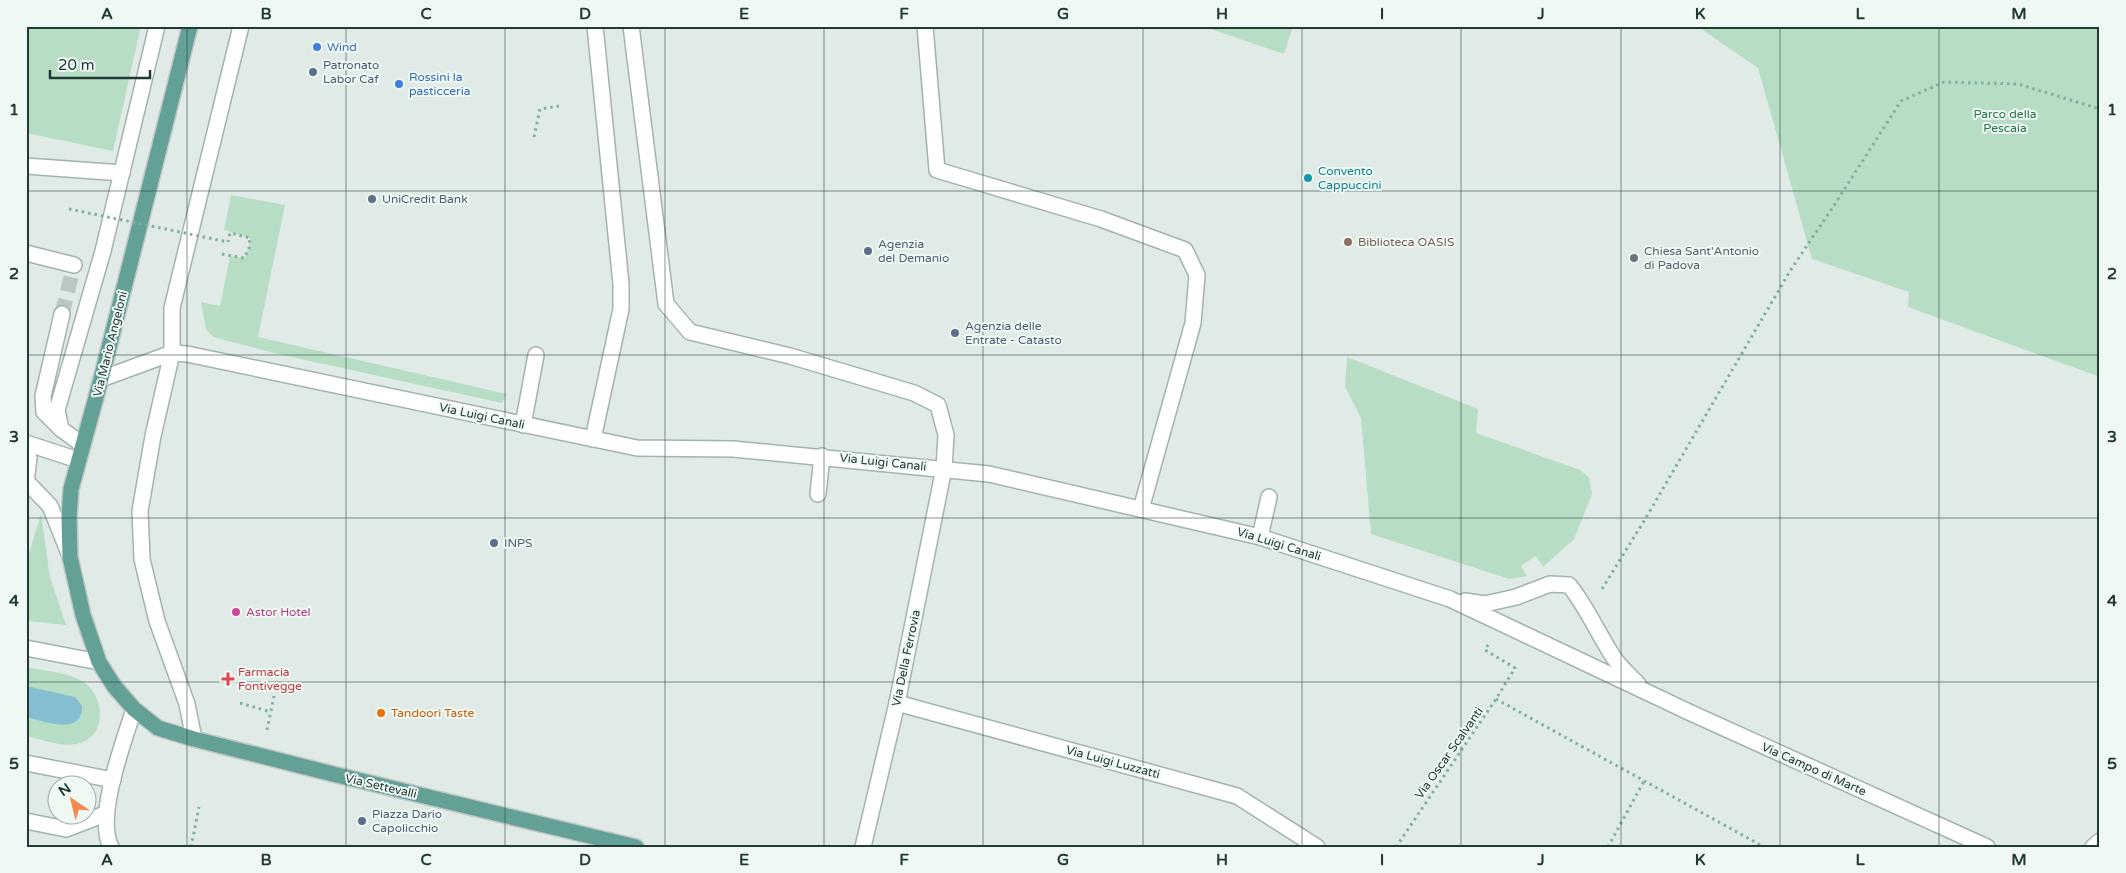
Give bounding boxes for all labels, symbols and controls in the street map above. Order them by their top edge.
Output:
text: A [101,4,113,24]
text: B [260,4,272,24]
text: C [420,4,432,24]
text: D [579,4,591,24]
text: E [739,4,749,24]
text: F [899,4,909,24]
text: G [1057,4,1069,24]
text: H [1216,4,1228,24]
text: I [1380,4,1384,24]
text: J [1536,4,1545,24]
text: K [1695,4,1706,24]
text: L [1855,4,1865,24]
text: M [2011,4,2027,24]
place label: Wind [327,40,357,54]
marker: Wind [311,41,323,53]
scale bar [50,48,150,80]
text: 20 m [58,56,95,74]
place label: Patronato Labor Caf [323,58,379,86]
marker: Patronato Labor Caf [307,66,319,78]
place label: Rossini la pasticceria [409,70,470,98]
marker: Rossini la pasticceria [393,78,405,90]
text: 1 [9,100,19,120]
text: 1 [2107,100,2117,120]
park label: Parco della Pescaia [1974,107,2036,135]
place label: Convento Cappuccini [1318,164,1382,192]
marker: Convento Cappuccini [1302,172,1314,184]
place label: UniCredit Bank [382,192,468,206]
marker: UniCredit Bank [366,193,378,205]
place label: Biblioteca OASIS [1358,235,1454,249]
marker: Biblioteca OASIS [1342,236,1354,248]
place label: Agenzia del Demanio [878,237,949,265]
place label: Chiesa Sant'Antonio di Padova [1644,244,1759,272]
marker: Agenzia del Demanio [862,245,874,257]
marker: Chiesa Sant'Antonio di Padova [1628,252,1640,264]
text: 2 [9,264,19,284]
text: 2 [2107,264,2117,284]
street label: Via Mario Angeloni [90,290,130,398]
place label: Agenzia delle Entrate - Catasto [965,319,1062,347]
marker: Agenzia delle Entrate - Catasto [949,327,961,339]
street label: Via Luigi Canali [438,400,526,432]
text: 3 [9,427,19,447]
text: 3 [2107,427,2117,447]
street label: Via Luigi Canali [839,450,927,474]
street label: Via Luigi Canali [1235,525,1323,563]
place label: INPS [504,536,533,550]
marker: INPS [488,537,500,549]
text: 4 [9,591,19,611]
text: 4 [2107,591,2117,611]
place label: Astor Hotel [246,605,311,619]
marker: Astor Hotel [230,606,242,618]
street label: Via Della Ferrovia [889,608,923,708]
place label: Farmacia Fontivegge [238,665,302,693]
marker: Farmacia Fontivegge [222,673,234,685]
street label: Via Oscar Scalvanti [1412,704,1486,802]
place label: Tandoori Taste [391,706,475,720]
marker: Tandoori Taste [375,707,387,719]
street label: Via Campo di Marte [1760,740,1869,798]
street label: Via Luigi Luzzatti [1064,743,1162,781]
text: 5 [9,754,19,774]
text: 5 [2107,754,2117,774]
street label: Via Settevalli [344,771,418,801]
north arrow [48,776,98,826]
text: N [55,780,74,800]
place label: Piazza Dario Capolicchio [372,807,442,835]
marker: Piazza Dario Capolicchio [356,815,368,827]
text: A [101,850,113,870]
text: B [260,850,272,870]
text: C [420,850,432,870]
text: D [579,850,591,870]
text: E [739,850,749,870]
text: F [899,850,909,870]
text: G [1057,850,1069,870]
text: H [1216,850,1228,870]
text: I [1380,850,1384,870]
text: J [1536,850,1545,870]
text: K [1695,850,1706,870]
text: L [1855,850,1865,870]
text: M [2011,850,2027,870]

